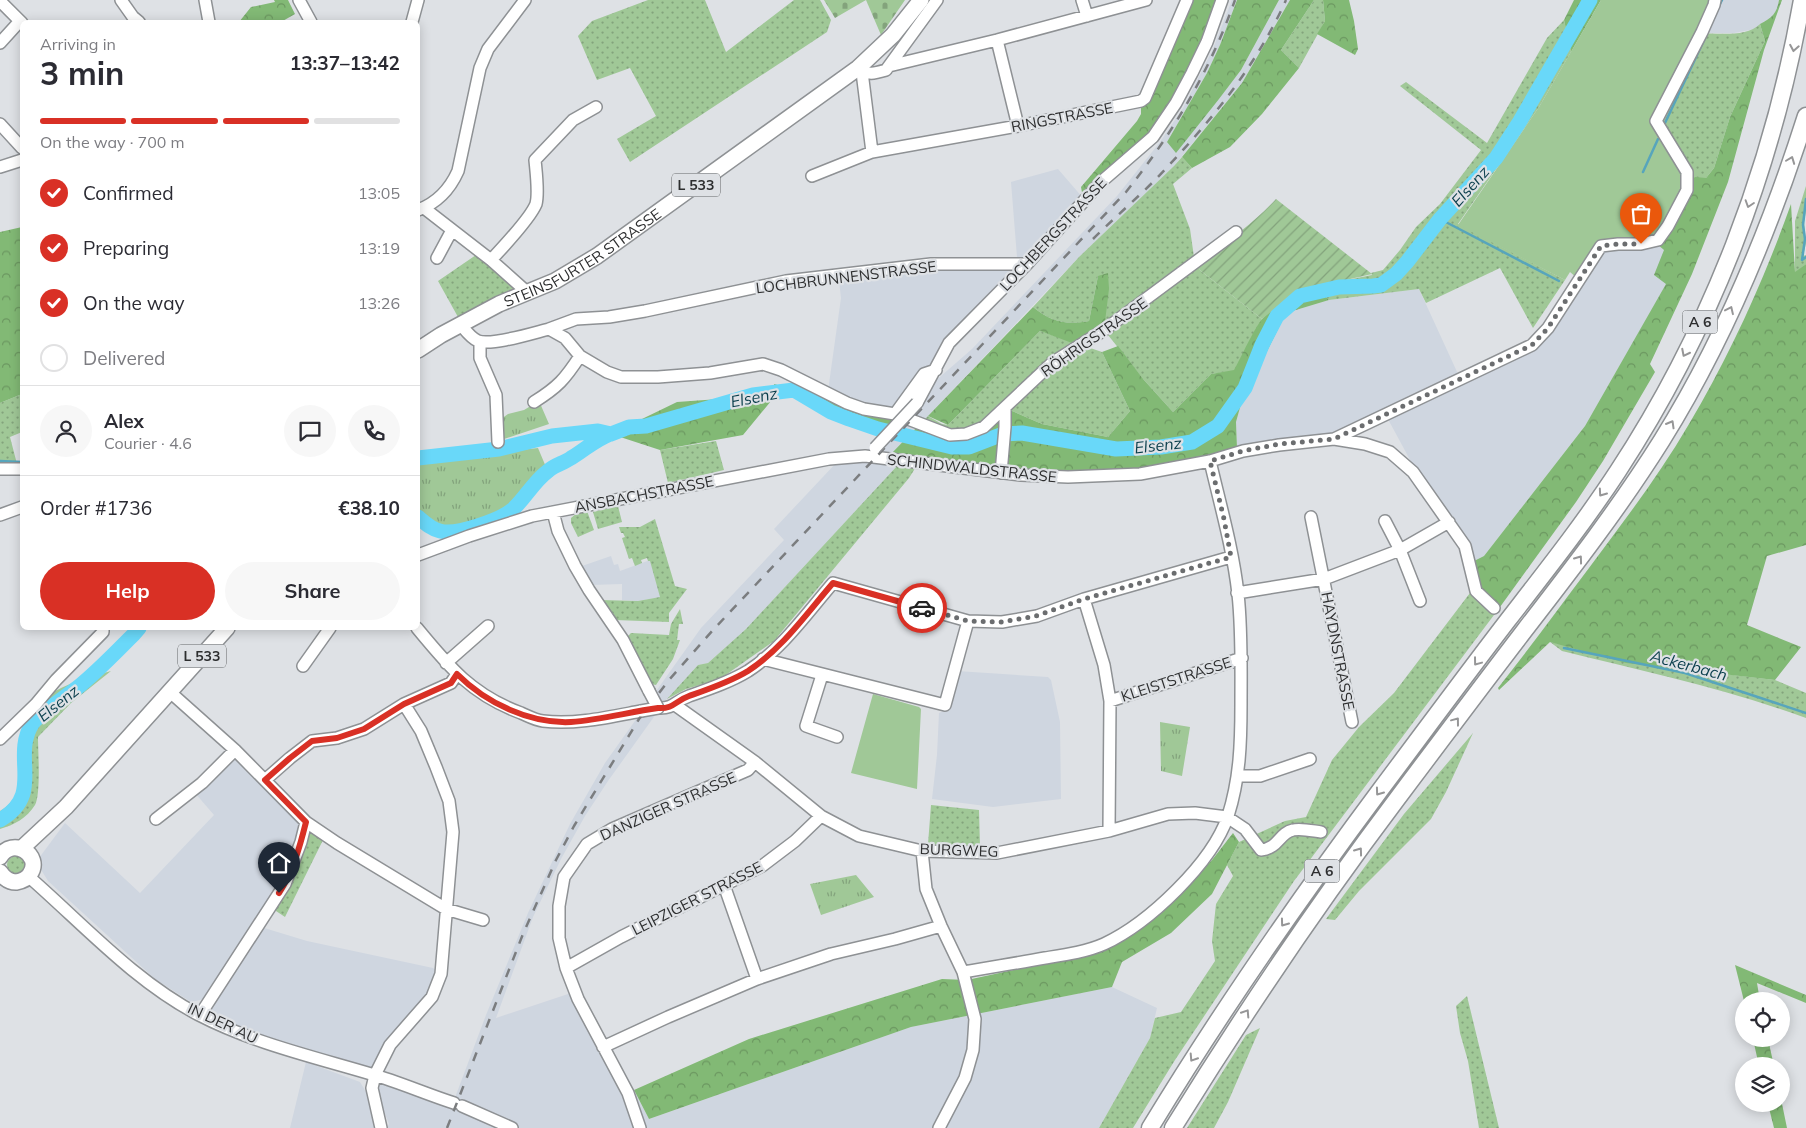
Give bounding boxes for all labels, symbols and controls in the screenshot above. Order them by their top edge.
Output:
text: Arriving in [40,34,116,54]
one-way arrow [1789,44,1799,52]
text: 13:37–13:42 [290,51,400,75]
text: 3 min [40,53,124,93]
street label: RINGSTRASSE [1010,98,1115,136]
text: On the way · 700 m [40,132,185,152]
one-way arrow [1785,156,1795,165]
water label: Elsenz [1447,161,1494,210]
street label: LOCHBERGSTRASSE [996,173,1111,295]
road number: L 533 [672,174,720,196]
icon: check [40,179,68,207]
text: Confirmed [83,181,174,205]
text: 13:05 [358,183,400,203]
pin [1620,193,1662,244]
one-way arrow [1744,199,1754,208]
icon: bag [1627,200,1655,228]
street label: STEINSFURTER STRASSE [501,204,665,311]
icon: check [40,234,68,262]
text: Preparing [83,236,169,260]
text: 13:19 [358,238,400,258]
street label: LOCHBRUNNENSTRASSE [755,256,938,298]
icon: check [40,289,68,317]
text: On the way [83,291,185,315]
text: 13:26 [358,293,400,313]
street label: RÖHRIGSTRASSE [1037,293,1151,381]
one-way arrow [1724,306,1734,315]
road number: A 6 [1682,311,1718,334]
text: Delivered [83,346,165,370]
one-way arrow [1681,348,1691,357]
water label: Elsenz [729,383,780,411]
button: person [40,405,92,457]
button: chat [284,405,336,457]
button: phone [348,405,400,457]
text: Alex [104,409,144,433]
one-way arrow [1664,421,1674,430]
water label: Elsenz [1133,432,1183,457]
text: Courier · 4.6 [104,433,192,453]
street label: SCHINDWALDSTRASSE [886,450,1058,486]
street label: ANSBACHSTRASSE [573,471,715,517]
one-way arrow [1599,487,1608,497]
text: Order #1736 [40,496,152,520]
text: €38.10 [338,496,400,520]
one-way arrow [1574,556,1582,565]
button: Help [40,562,215,620]
button: Share [225,562,400,620]
courier [897,583,947,633]
street label: HAYDNSTRASSE [1317,590,1359,712]
icon: car [908,594,936,622]
road number: L 533 [178,644,226,668]
water label: Ackerbach [1647,645,1730,685]
street label: KLEISTSTRASSE [1118,652,1234,706]
one-way arrow [1474,656,1482,665]
water label: Elsenz [33,680,83,726]
one-way arrow [1450,717,1459,727]
street label: DANZIGER STRASSE [597,767,739,845]
one-way arrow [1376,786,1385,796]
street label: BURGWEG [919,839,999,861]
pin [258,842,300,893]
one-way arrow [1353,847,1362,857]
icon: home [265,849,293,877]
street label: LEIPZIGER STRASSE [628,857,766,939]
road number: A 6 [1304,859,1340,882]
one-way arrow [1281,918,1290,927]
map controls [1735,992,1790,1112]
button: locate [1735,992,1790,1047]
street label: IN DER AU [185,998,261,1048]
one-way arrow [1239,1009,1249,1018]
one-way arrow [1190,1053,1199,1062]
button: layers [1735,1057,1790,1112]

